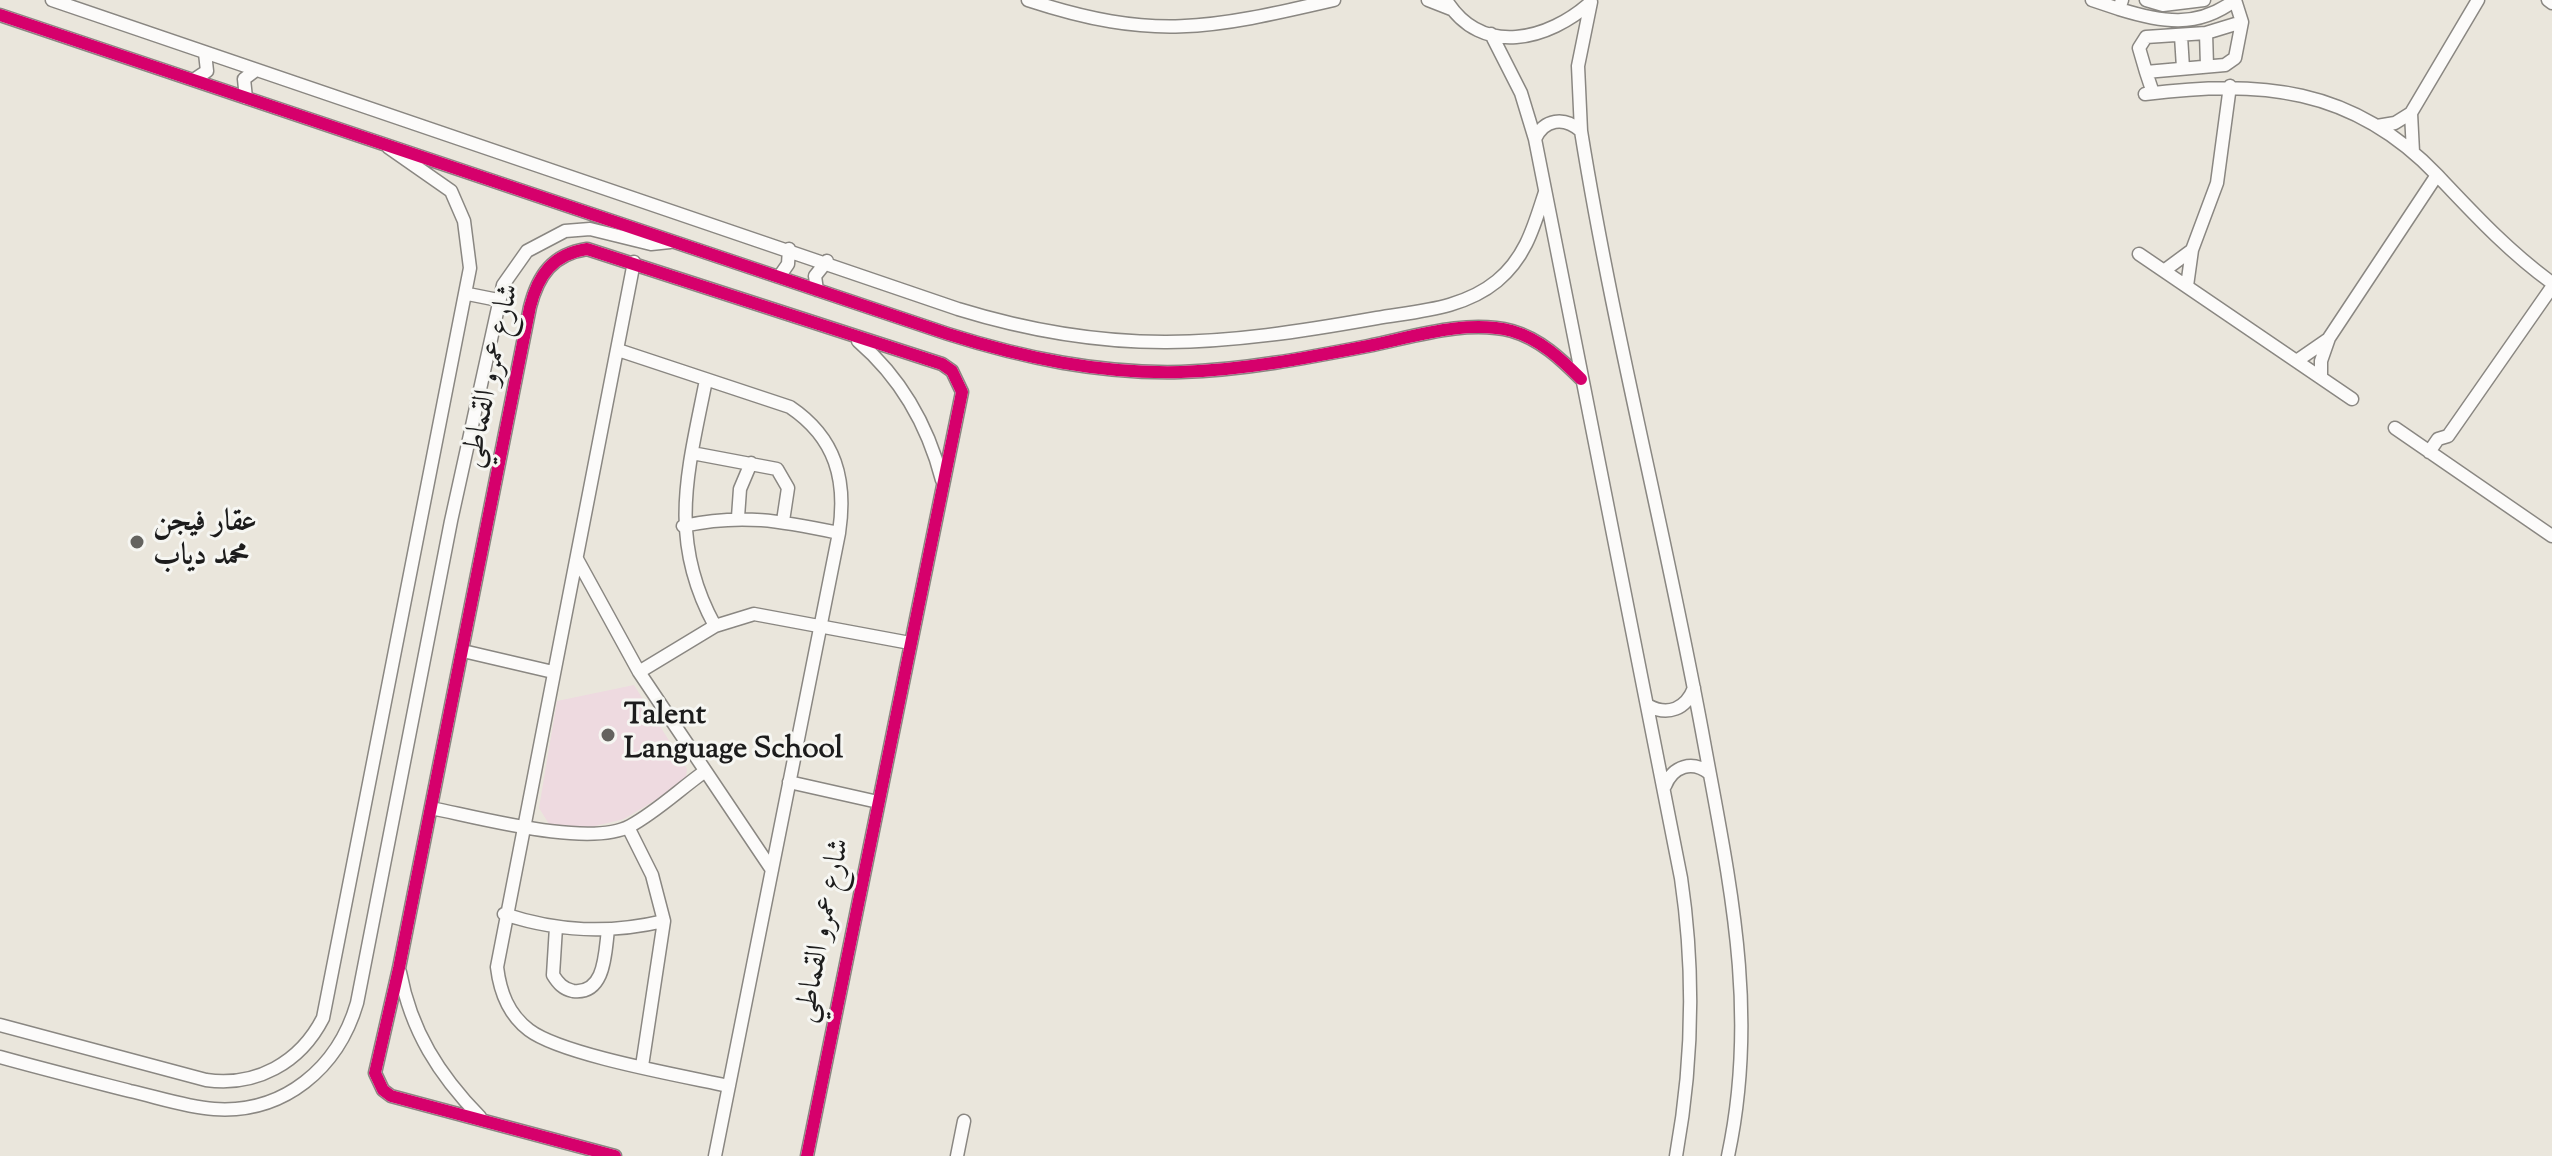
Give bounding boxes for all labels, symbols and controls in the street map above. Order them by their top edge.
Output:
street label: شارع عمرو القماطي [456,281,530,471]
place label: عقار فيجن محمد دياب [153,507,257,578]
marker: عقار فيجن محمد دياب [128,533,146,551]
place label: Talent Language School [624,700,843,770]
marker: Talent Language School [599,726,617,744]
street label: شارع عمرو القماطي [790,836,860,1026]

